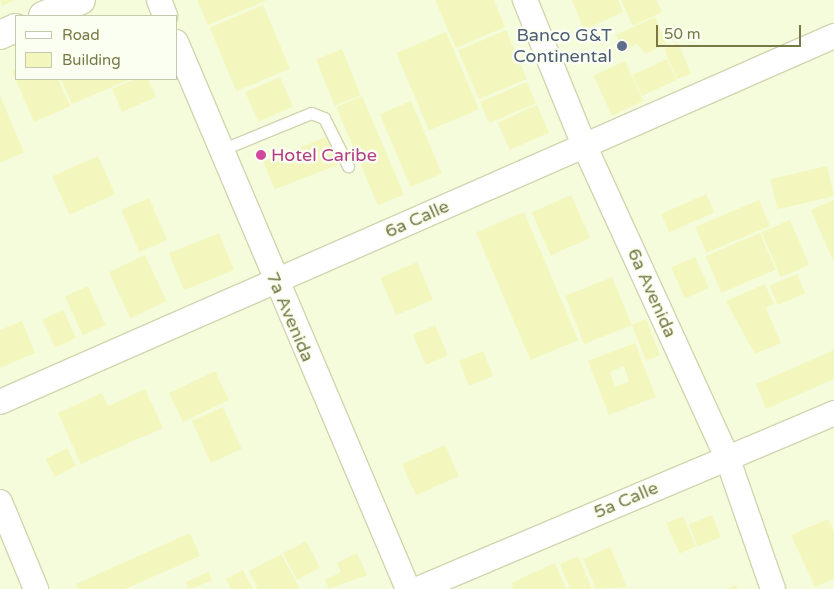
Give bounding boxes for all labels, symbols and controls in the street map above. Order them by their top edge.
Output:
legend [15,15,178,80]
scale bar [659,15,804,47]
place label: Banco G&T Continental [513,25,612,68]
text: 50 m [664,25,701,43]
text: Road [62,26,100,44]
marker: Banco G&T Continental [616,40,628,52]
text: Building [62,51,121,69]
place label: Hotel Caribe [271,144,377,166]
marker: Hotel Caribe [255,149,267,161]
street label: 6a Calle [382,195,452,243]
street label: 6a Avenida [623,245,681,341]
street label: 7a Avenida [261,269,319,365]
street label: 5a Calle [591,477,661,523]

